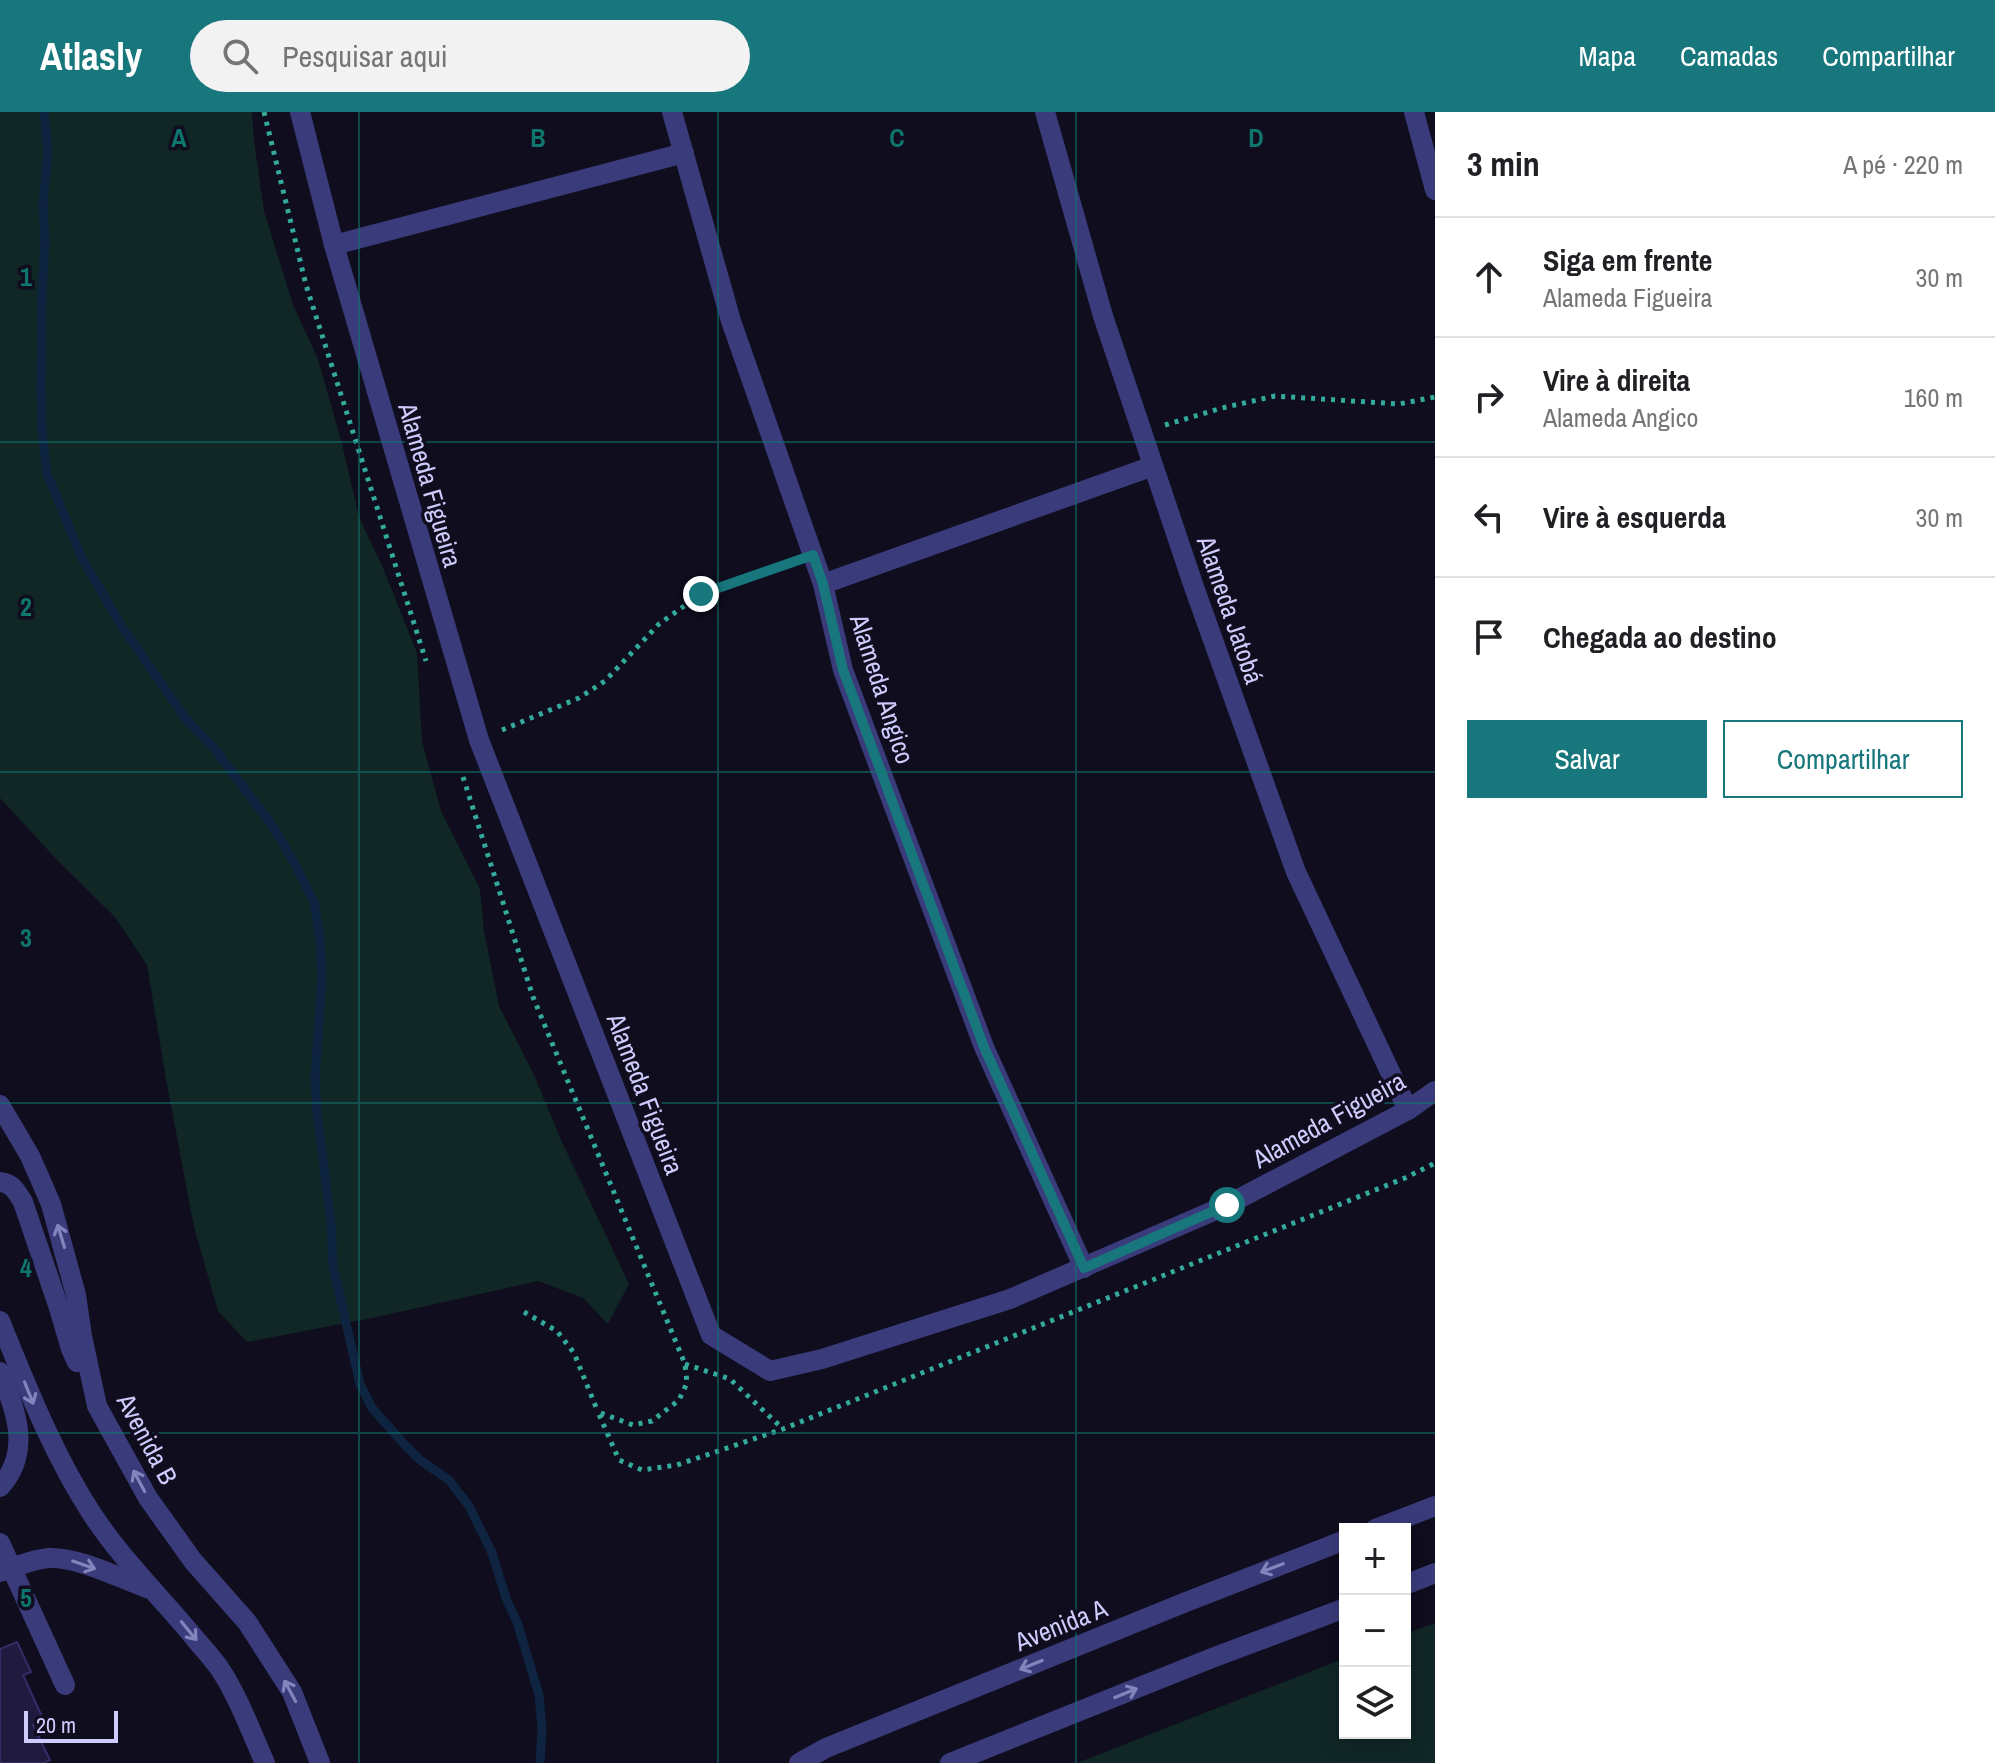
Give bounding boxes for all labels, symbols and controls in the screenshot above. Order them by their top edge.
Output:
search box [190,20,750,92]
text: Atlasly [40,31,142,82]
icon: search [218,34,262,78]
text: Pesquisar aqui [282,36,448,76]
text: Mapa [1579,37,1636,75]
text: Camadas [1680,37,1778,75]
text: Compartilhar [1822,37,1955,75]
text: A [171,120,187,155]
text: B [530,120,546,155]
text: C [889,120,905,155]
text: D [1248,120,1264,155]
text: 3 min [1467,141,1540,187]
text: A pé · 220 m [1843,147,1963,182]
text: Siga em frente [1543,240,1713,280]
icon: ahead [1467,255,1511,299]
text: 1 [20,259,32,294]
text: 30 m [1916,260,1963,295]
text: Alameda Figueira [1543,280,1712,315]
text: Vire à direita [1543,360,1690,400]
icon: right [1467,375,1511,419]
text: 160 m [1904,380,1963,415]
street label: Alameda Figueira [390,398,471,571]
text: Alameda Angico [1543,400,1698,435]
icon: left [1467,495,1511,539]
text: Vire à esquerda [1543,497,1726,537]
text: 30 m [1916,500,1963,535]
street label: Alameda Jatobá [1189,530,1272,689]
route end [683,576,719,612]
text: 2 [20,589,32,624]
street label: Alameda Angico [842,609,923,768]
icon: arrive [1467,615,1511,659]
text: Chegada ao destino [1543,617,1777,657]
button: Salvar [1467,720,1707,798]
button: Compartilhar [1723,720,1963,798]
text: 3 [20,920,32,955]
street label: Alameda Figueira [598,1008,692,1179]
street label: Alameda Figueira [1245,1063,1411,1176]
route start [1209,1187,1245,1223]
one-way arrow [52,1224,67,1249]
text: 4 [20,1250,32,1285]
one-way arrow [23,1380,38,1405]
street label: Avenida B [109,1386,186,1490]
one-way arrow [131,1469,147,1493]
map controls [1339,1523,1411,1739]
button: + [1339,1523,1411,1595]
one-way arrow [71,1559,96,1574]
one-way arrow [1260,1562,1285,1577]
text: 5 [20,1580,32,1615]
street label: Avenida A [1008,1590,1113,1659]
button: − [1339,1595,1411,1667]
one-way arrow [180,1620,197,1641]
one-way arrow [1019,1659,1044,1673]
button: layers [1339,1667,1411,1739]
one-way arrow [282,1680,298,1703]
one-way arrow [1113,1684,1138,1699]
scale bar [24,1707,118,1743]
text: 20 m [36,1710,76,1740]

